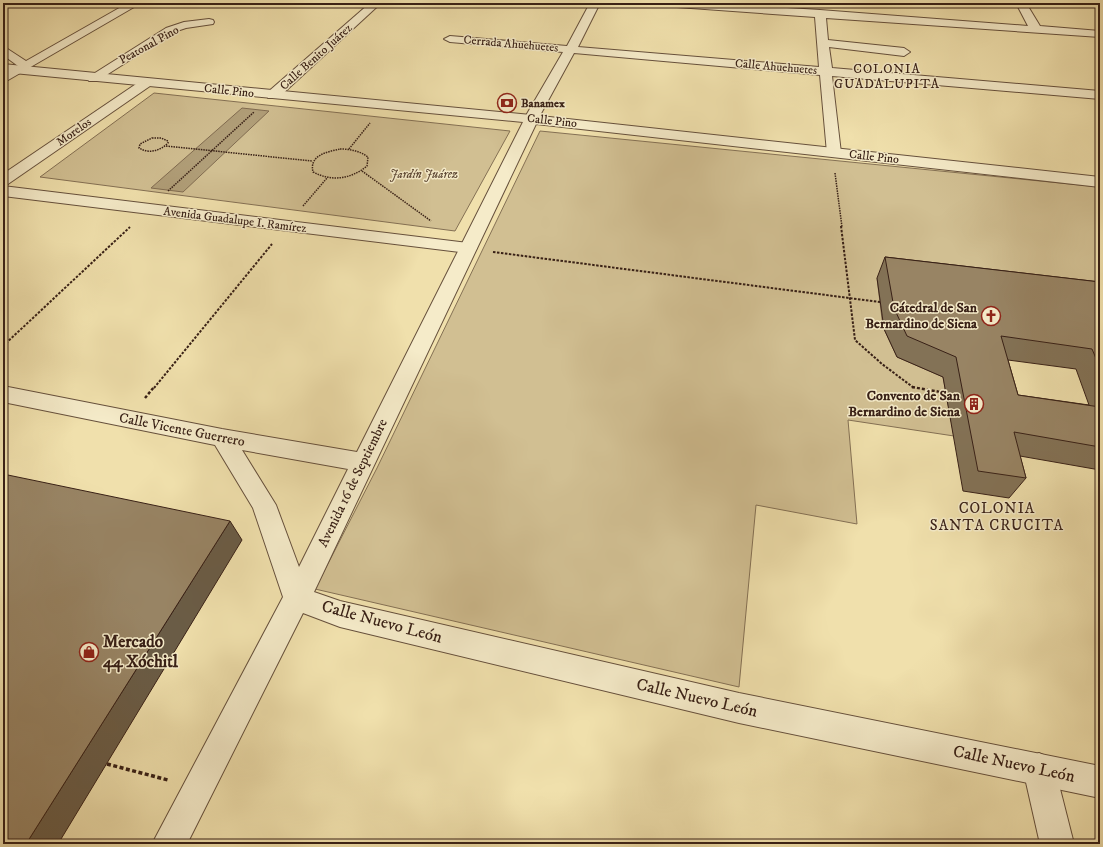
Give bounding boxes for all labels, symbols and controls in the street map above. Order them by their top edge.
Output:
street label: Calle Benito Juárez [277,21,355,93]
street label: Peatonal Pino [116,22,182,68]
street label: Cerrada Ahuehuetes [463,32,559,56]
street label: Calle Ahuehuetes [734,56,818,78]
district label: COLONIA GUADALUPITA [834,61,940,92]
street label: Calle Pino [203,81,255,101]
bank icon: Banamex [496,92,518,114]
place label: Banamex [521,96,565,111]
street label: Calle Pino [526,111,578,131]
street label: Morelos [54,115,94,149]
street label: Calle Pino [848,147,900,167]
park label: Jardín Juárez [390,167,458,182]
street label: Avenida Guadalupe I. Ramírez [163,204,307,236]
place label: Cátedral de San Bernardino de Siena [865,299,978,333]
church icon: Cátedral de San Bernardino de Siena [980,305,1002,327]
place label: Convento de San Bernardino de Siena [848,387,961,421]
building icon: Convento de San Bernardino de Siena [963,393,985,415]
street label: Calle Vicente Guerrero [118,409,247,451]
street label: Avenida 16 de Septiembre [314,416,392,550]
district label: COLONIA SANTA CRUCITA [930,499,1064,535]
street label: Calle Nuevo León [319,595,445,649]
place label: Mercado 44 Xóchitl [102,631,179,673]
shop icon: Mercado 44 Xóchitl [78,641,100,663]
street label: Calle Nuevo León [634,673,760,723]
street label: Calle Nuevo León [951,740,1077,788]

